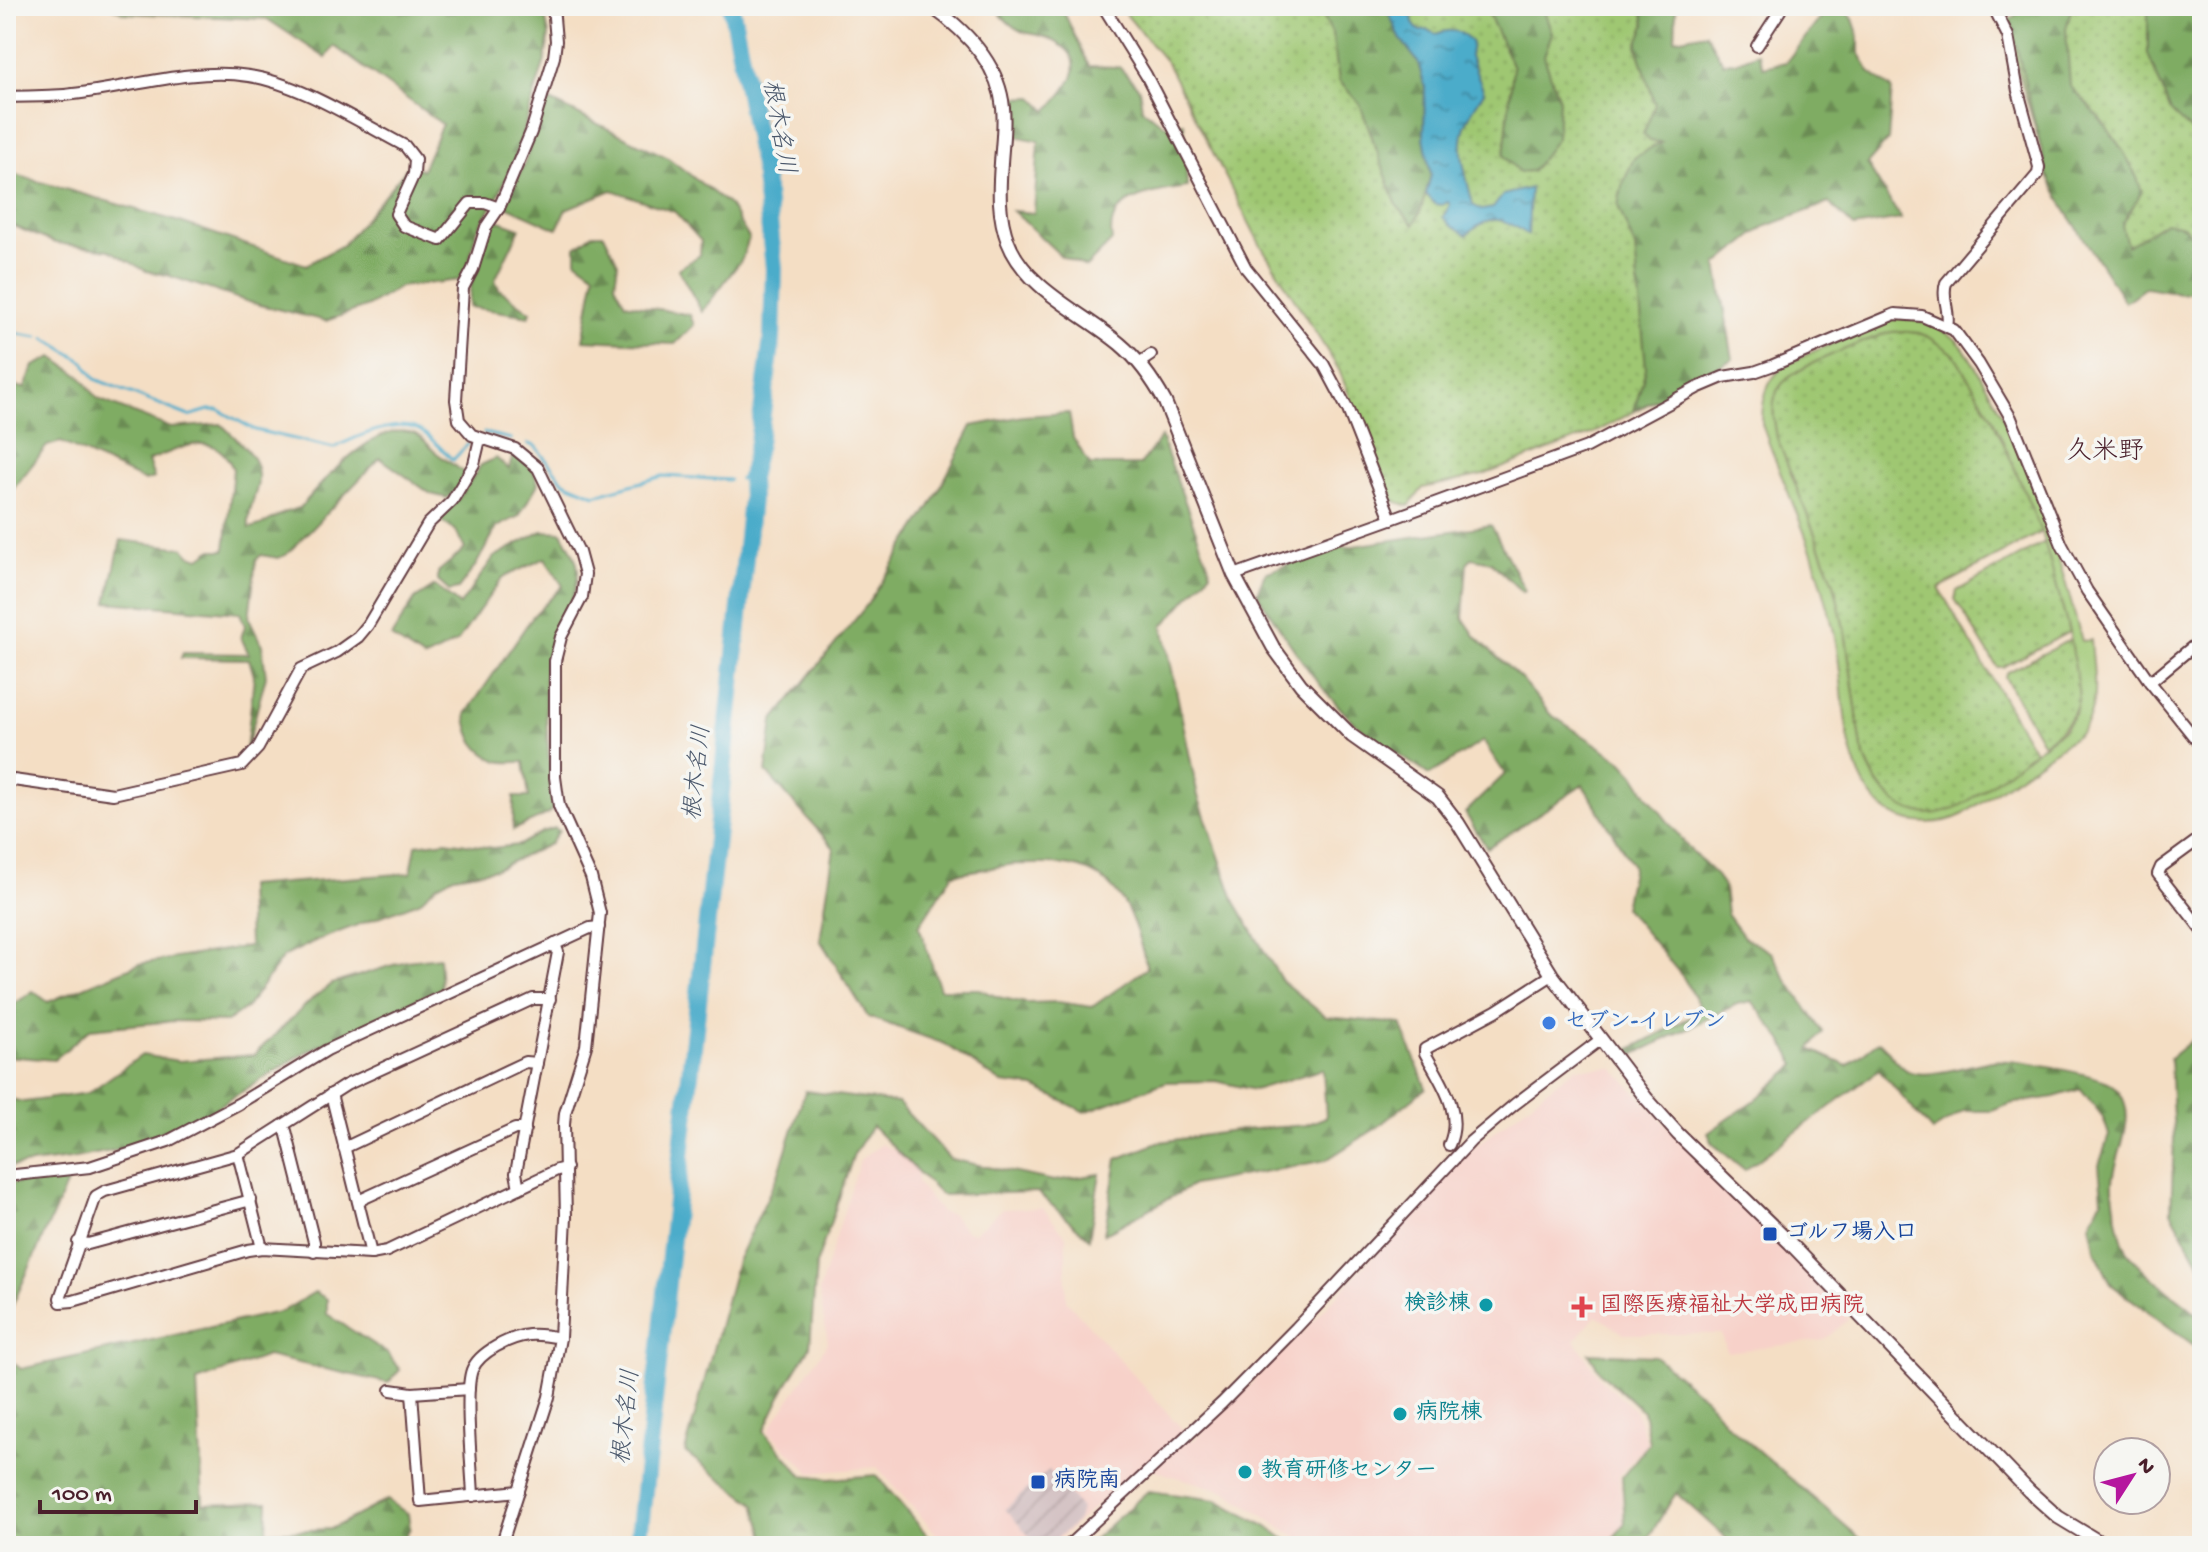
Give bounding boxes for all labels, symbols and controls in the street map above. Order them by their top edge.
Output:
water label: 根木名川 [754,77,801,177]
district label: 久米野 [2066,437,2144,469]
water label: 根木名川 [679,724,718,822]
place label: セブン-イレブン [1565,1009,1726,1036]
marker: セブン-イレブン [1540,1014,1558,1032]
place label: ゴルフ場入口 [1786,1220,1917,1247]
marker: ゴルフ場入口 [1761,1225,1779,1243]
place label: 検診棟 [1404,1290,1470,1318]
place label: 国際医療福祉大学成田病院 [1600,1292,1864,1320]
marker: 検診棟 [1477,1296,1495,1314]
marker: 国際医療福祉大学成田病院 [1571,1296,1593,1318]
water label: 根木名川 [608,1368,647,1466]
place label: 病院棟 [1416,1399,1482,1427]
marker: 病院棟 [1391,1405,1409,1423]
north arrow [2092,1436,2172,1516]
text: N [2130,1453,2160,1480]
place label: 教育研修センター [1261,1458,1437,1485]
marker: 教育研修センター [1236,1463,1254,1481]
scale bar [40,1464,196,1514]
place label: 病院南 [1054,1467,1120,1495]
marker: 病院南 [1029,1473,1047,1491]
text: 100 m [51,1481,112,1510]

